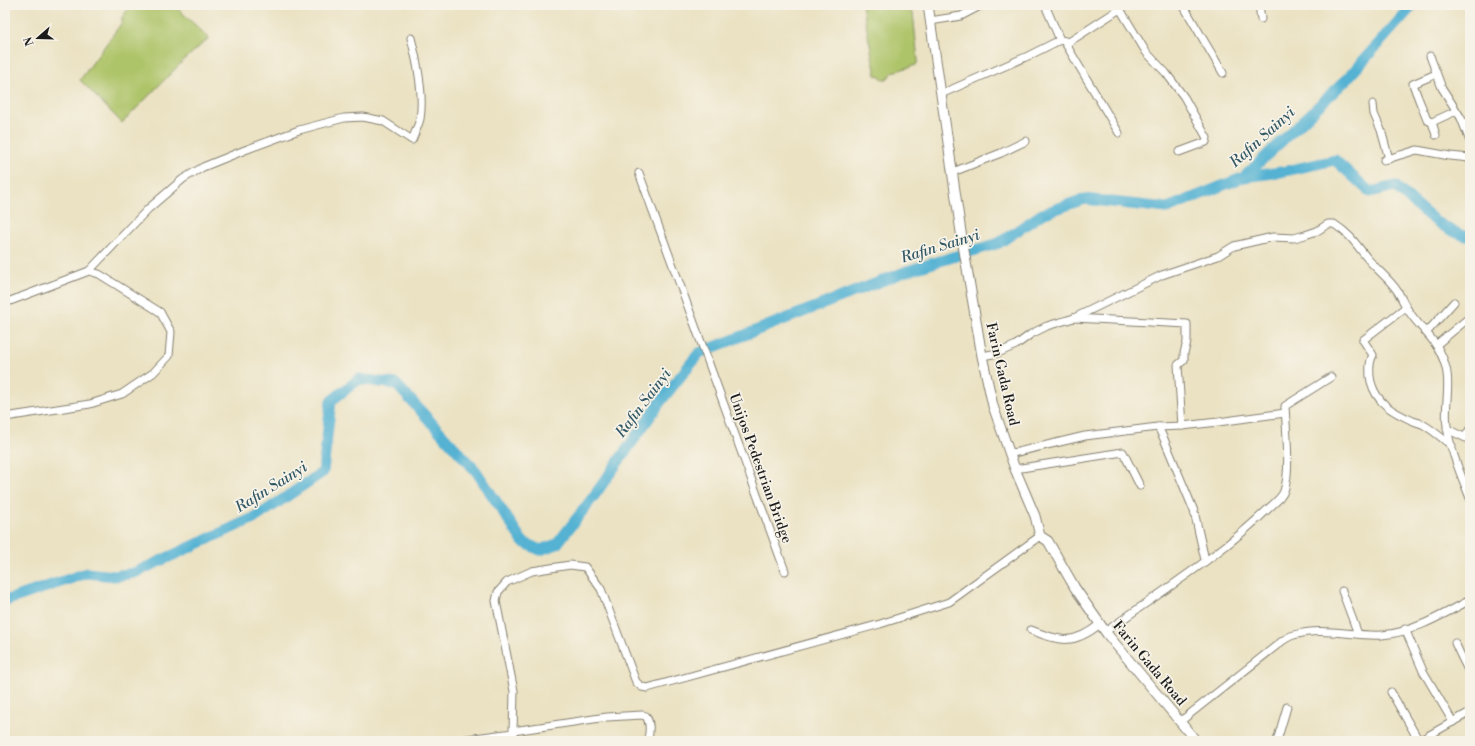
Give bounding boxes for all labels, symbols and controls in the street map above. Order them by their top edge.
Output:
north arrow [18,18,58,58]
text: N [21,34,38,48]
water label: Rafin Sainyi [1225,103,1299,172]
water label: Rafin Sainyi [897,225,982,268]
street label: Farin Gada Road [981,321,1023,428]
water label: Rafin Sainyi [611,365,676,442]
street label: Unijos Pedestrian Bridge [725,391,796,546]
water label: Rafin Sainyi [231,458,311,518]
street label: Farin Gada Road [1108,617,1190,710]

